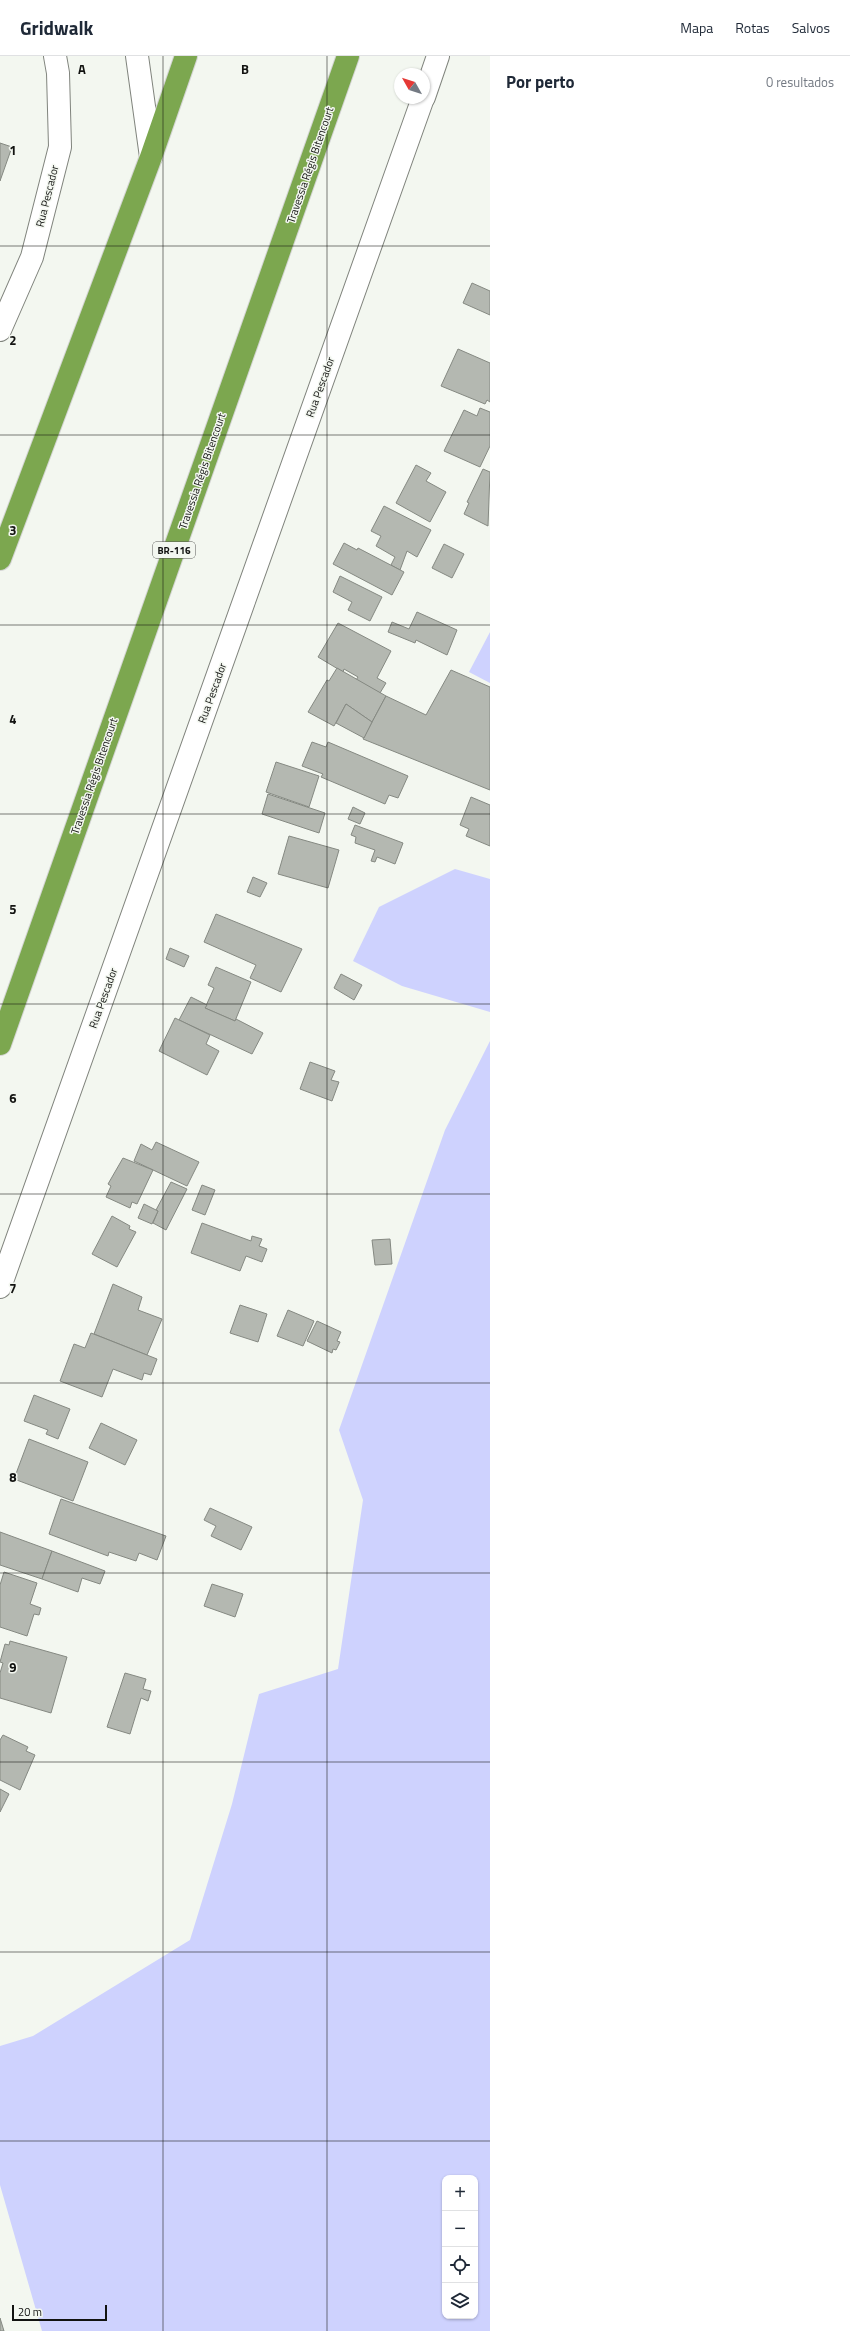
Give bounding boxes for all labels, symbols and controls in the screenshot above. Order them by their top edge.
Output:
text: Gridwalk [20,13,93,42]
text: Mapa [680,17,713,38]
text: Rotas [735,17,770,38]
text: Salvos [792,17,830,38]
text: A [78,59,86,79]
text: B [241,59,249,79]
north arrow [394,68,430,104]
text: Por perto [506,69,575,95]
text: 0 resultados [766,72,834,92]
street label: Travessia Régis Bitencourt [283,105,337,225]
text: 1 [9,140,17,160]
street label: Rua Pescador [32,163,62,229]
text: 2 [9,330,17,350]
street label: Rua Pescador [302,354,338,420]
street label: Travessia Régis Bitencourt [175,411,229,531]
text: 3 [9,520,17,540]
road number: BR-116 [153,542,195,558]
street label: Rua Pescador [194,660,230,726]
text: 4 [9,709,17,729]
street label: Travessia Régis Bitencourt [67,716,121,836]
text: 5 [9,899,17,919]
street label: Rua Pescador [85,965,121,1031]
text: 6 [9,1088,17,1108]
text: 7 [9,1278,17,1298]
text: 8 [9,1467,17,1487]
text: 9 [9,1657,17,1677]
map controls [442,2175,478,2319]
button: + [442,2175,478,2211]
button: − [442,2211,478,2247]
button: locate [442,2247,478,2283]
button: layers [442,2283,478,2319]
scale bar [12,2303,107,2322]
text: 20 m [18,2304,42,2320]

